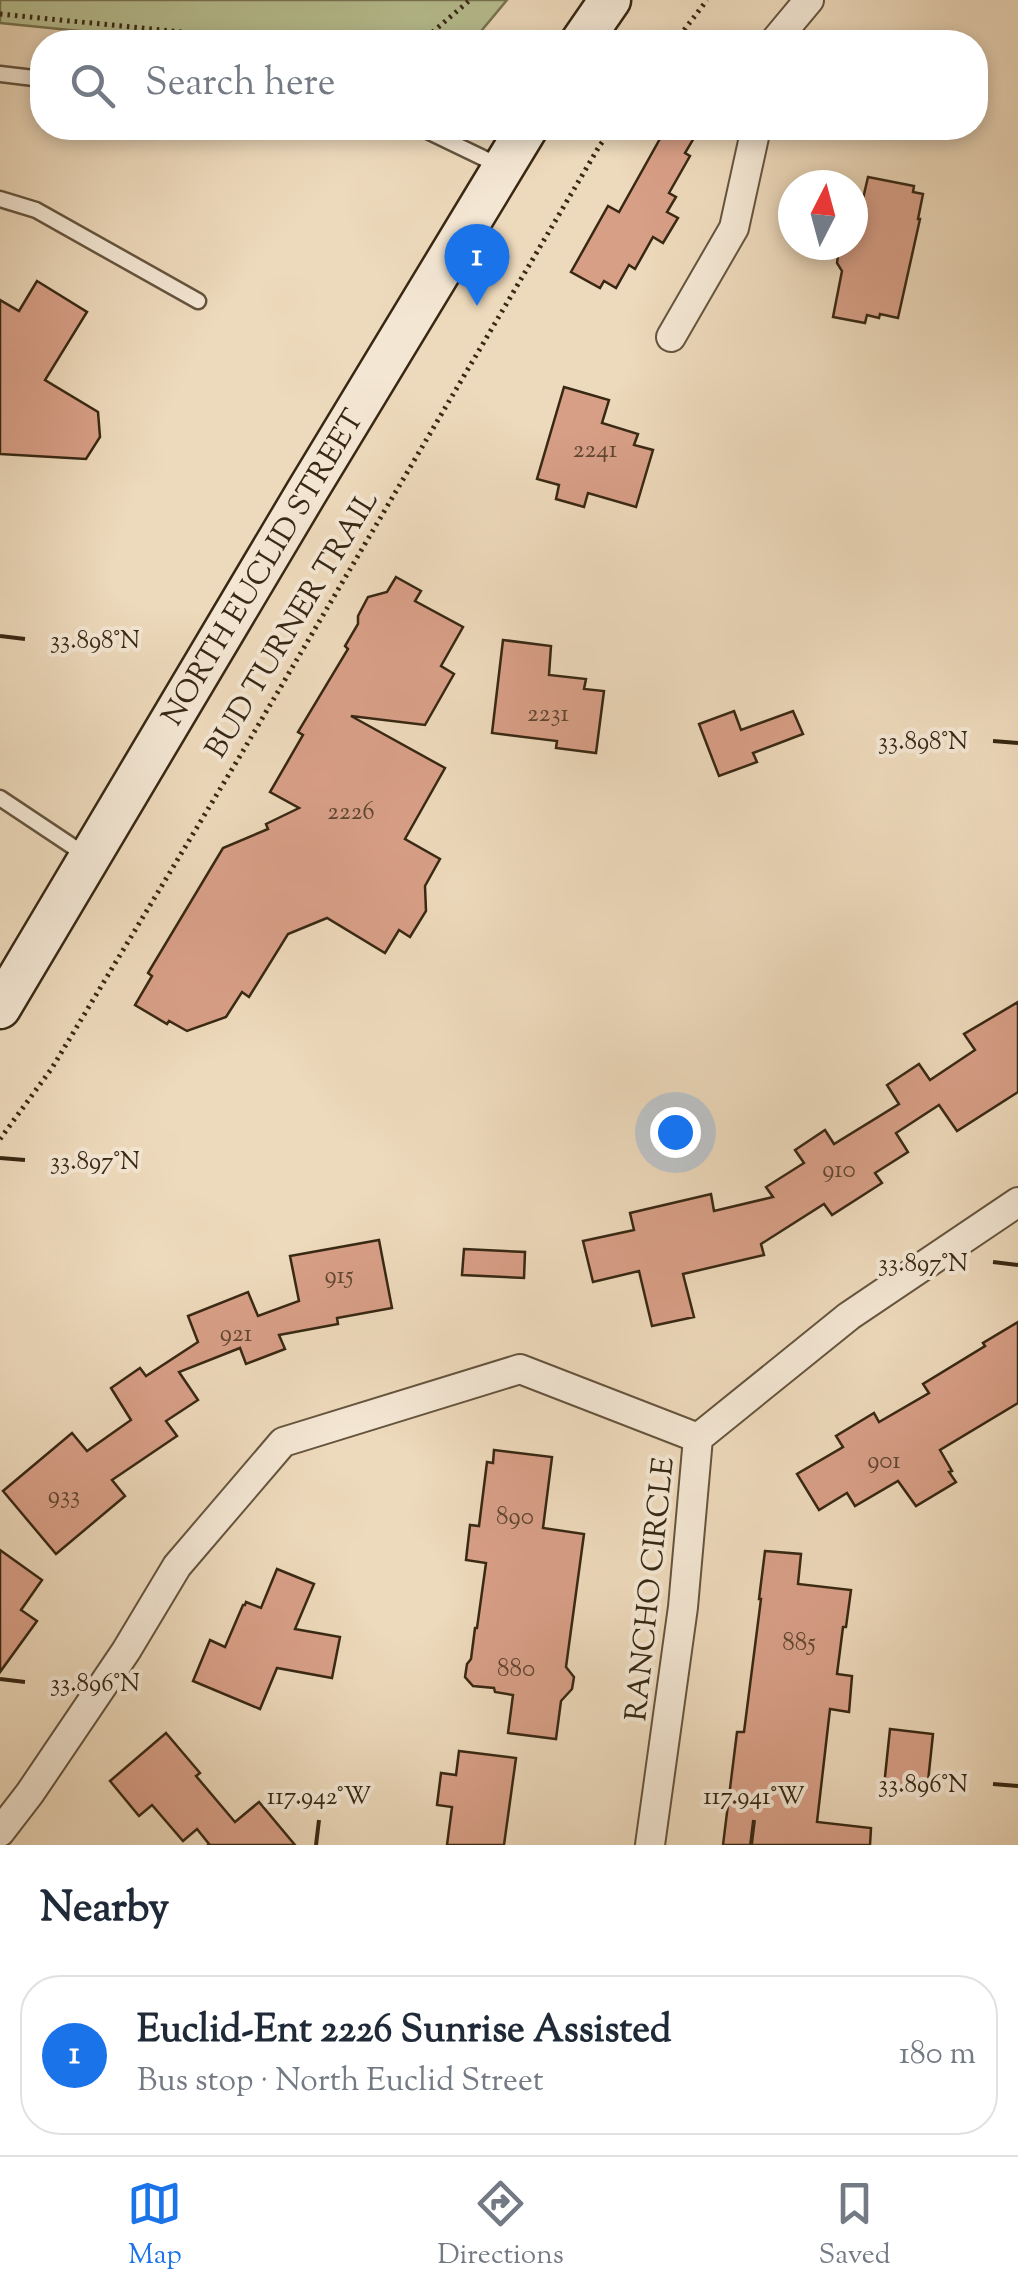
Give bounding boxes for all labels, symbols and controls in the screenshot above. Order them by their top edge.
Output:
search box [30,30,988,140]
icon: search [65,58,120,113]
text: Search here [145,58,336,112]
north arrow [778,170,868,260]
pin: 1 [444,224,510,306]
street label: NORTH EUCLID STREET [152,402,376,735]
house number: 2241 [573,433,617,469]
street label: BUD TURNER TRAIL [196,483,390,767]
text: 33.898°N [50,624,140,660]
house number: 2231 [527,697,569,733]
text: 33.898°N [878,725,968,761]
house number: 2226 [327,795,375,831]
your location [650,1107,701,1158]
text: 33.897°N [50,1145,140,1181]
house number: 910 [822,1153,856,1189]
text: 33.897°N [878,1247,968,1283]
house number: 915 [324,1259,354,1295]
house number: 921 [220,1317,252,1353]
house number: 901 [867,1444,901,1480]
street label: RANCHO CIRCLE [616,1455,687,1723]
house number: 933 [48,1479,80,1515]
house number: 890 [496,1500,534,1536]
house number: 885 [782,1626,816,1662]
house number: 880 [497,1652,535,1688]
text: 33.896°N [50,1667,140,1703]
text: 33.896°N [878,1768,968,1804]
text: 117.942°W [267,1780,371,1816]
text: 117.941°W [703,1780,805,1816]
text: Nearby [40,1880,169,1940]
text: Euclid-Ent 2226 Sunrise Assisted [137,2005,672,2059]
text: 1 [69,2032,80,2078]
text: 180 m [899,2032,976,2078]
text: Bus stop · North Euclid Street [137,2059,544,2105]
tab: Map [127,2176,182,2276]
tab: Directions [437,2176,564,2276]
tab: Saved [819,2176,891,2276]

